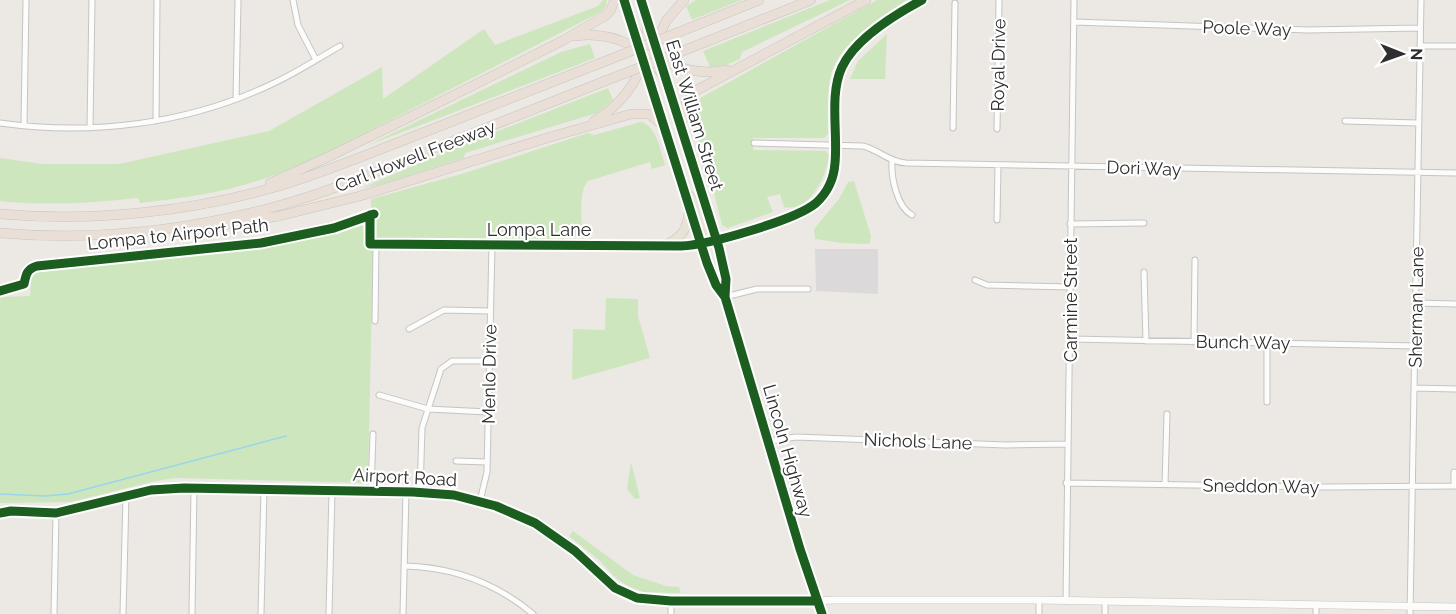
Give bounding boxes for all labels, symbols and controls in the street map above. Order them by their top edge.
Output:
street label: Poole Way [1202,16,1292,40]
street label: Royal Drive [987,18,1009,112]
north arrow [1372,24,1432,84]
street label: East William Street [662,37,728,193]
text: N [1407,48,1426,61]
street label: Carl Howell Freeway [332,116,498,196]
street label: Dori Way [1106,156,1182,180]
street label: Lompa to Airport Path [86,214,270,254]
street label: Lompa Lane [487,219,592,240]
street label: Carmine Street [1060,238,1081,362]
street label: Sherman Lane [1404,246,1428,368]
street label: Menlo Drive [478,323,500,424]
street label: Bunch Way [1195,331,1291,353]
street label: Lincoln Highway [759,382,817,520]
street label: Nichols Lane [863,429,973,453]
street label: Airport Road [352,464,458,490]
street label: Sneddon Way [1202,474,1320,498]

